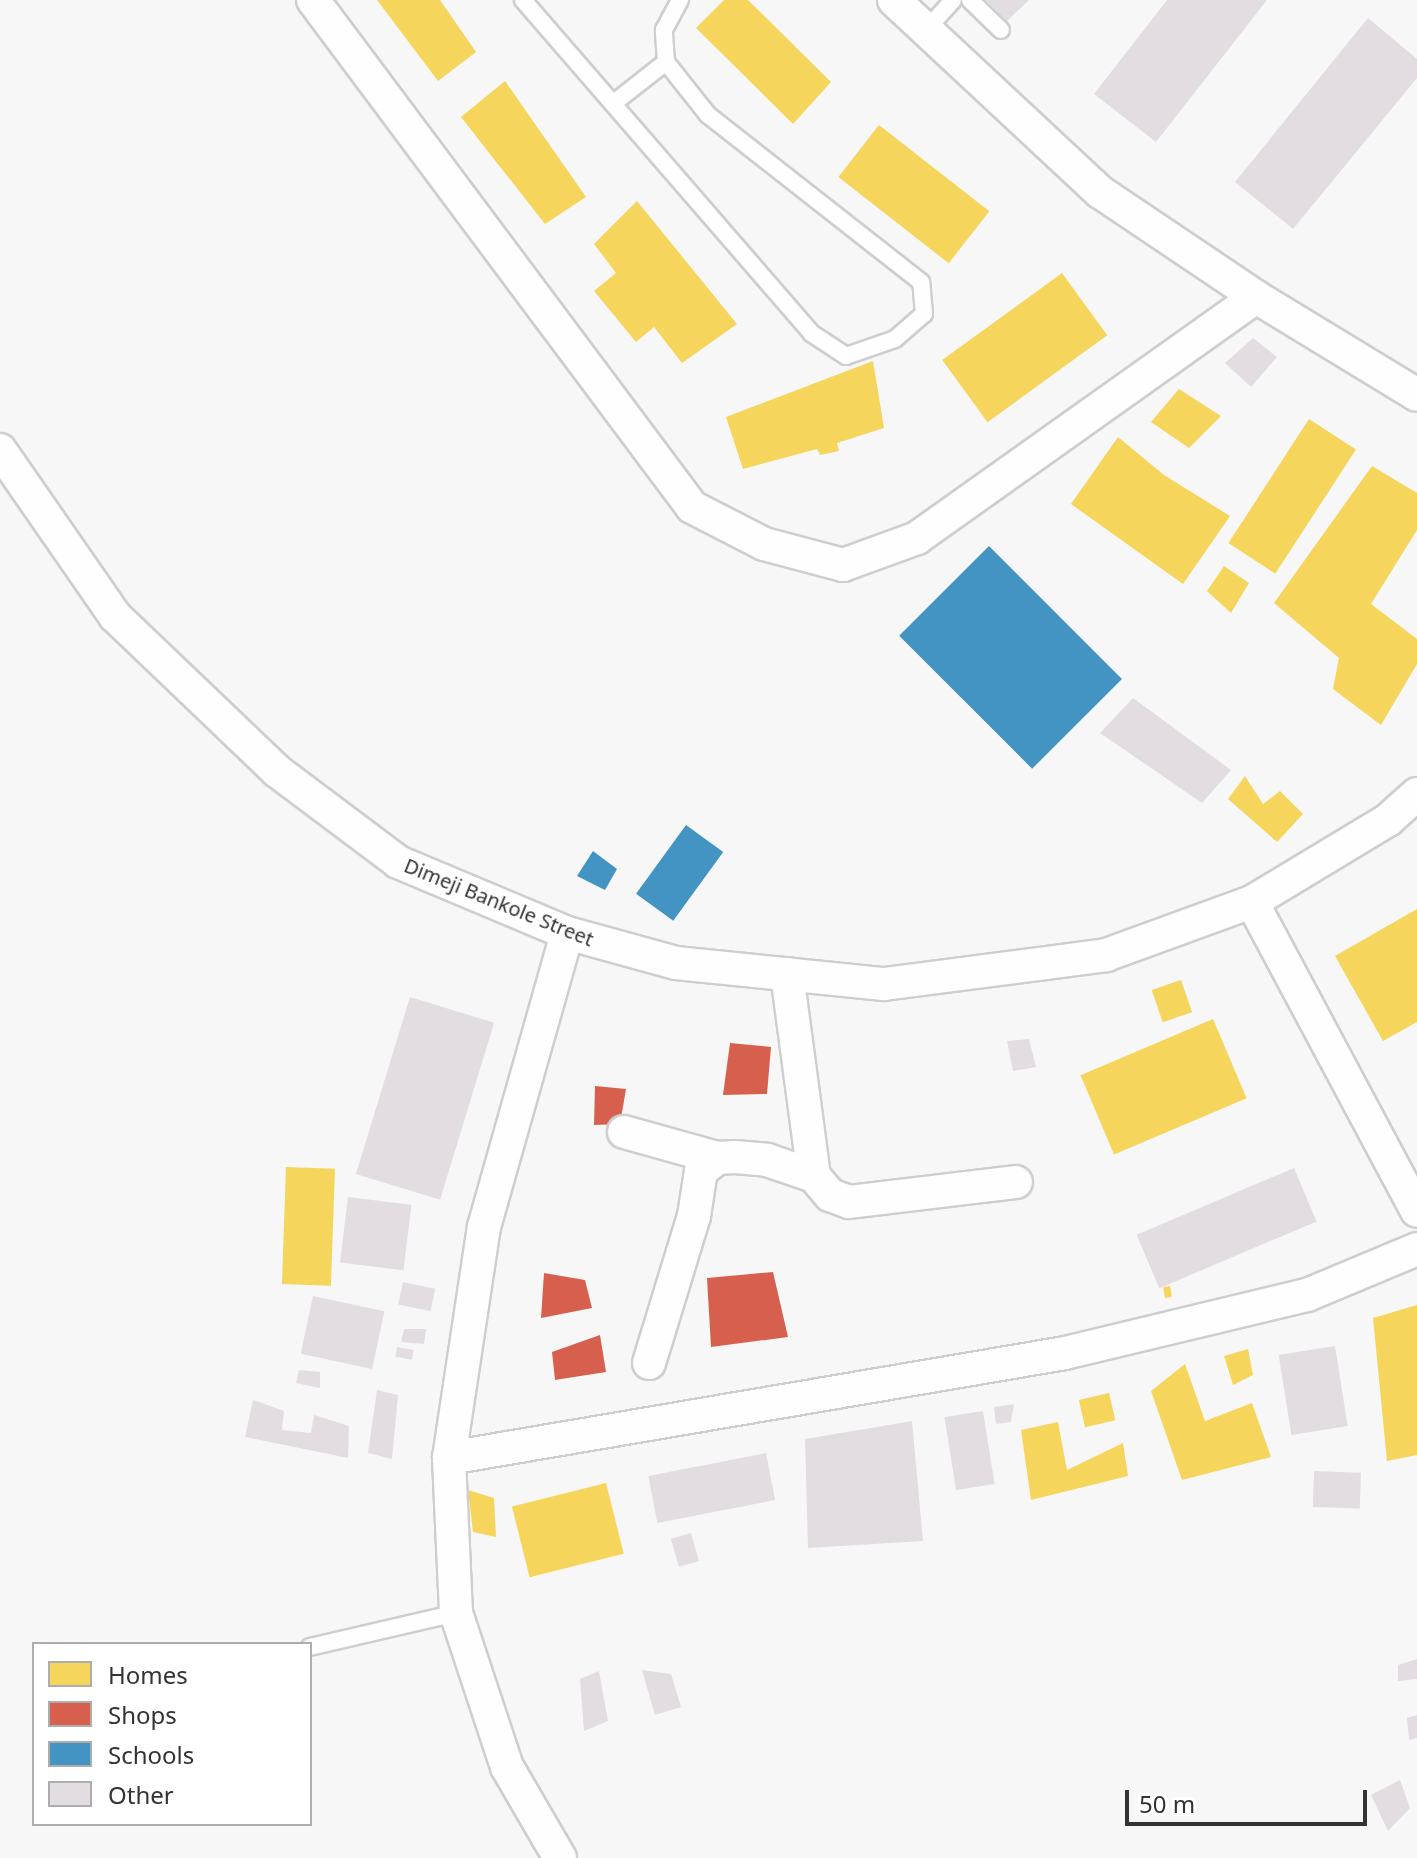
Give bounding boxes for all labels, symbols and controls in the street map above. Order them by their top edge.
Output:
street label: Dimeji Bankole Street [401,853,597,951]
legend [32,1642,312,1826]
text: Homes [108,1658,188,1691]
text: Shops [108,1698,177,1731]
text: Schools [108,1738,194,1771]
scale bar [1129,1774,1371,1824]
text: Other [108,1778,174,1811]
text: 50 m [1139,1787,1195,1820]

